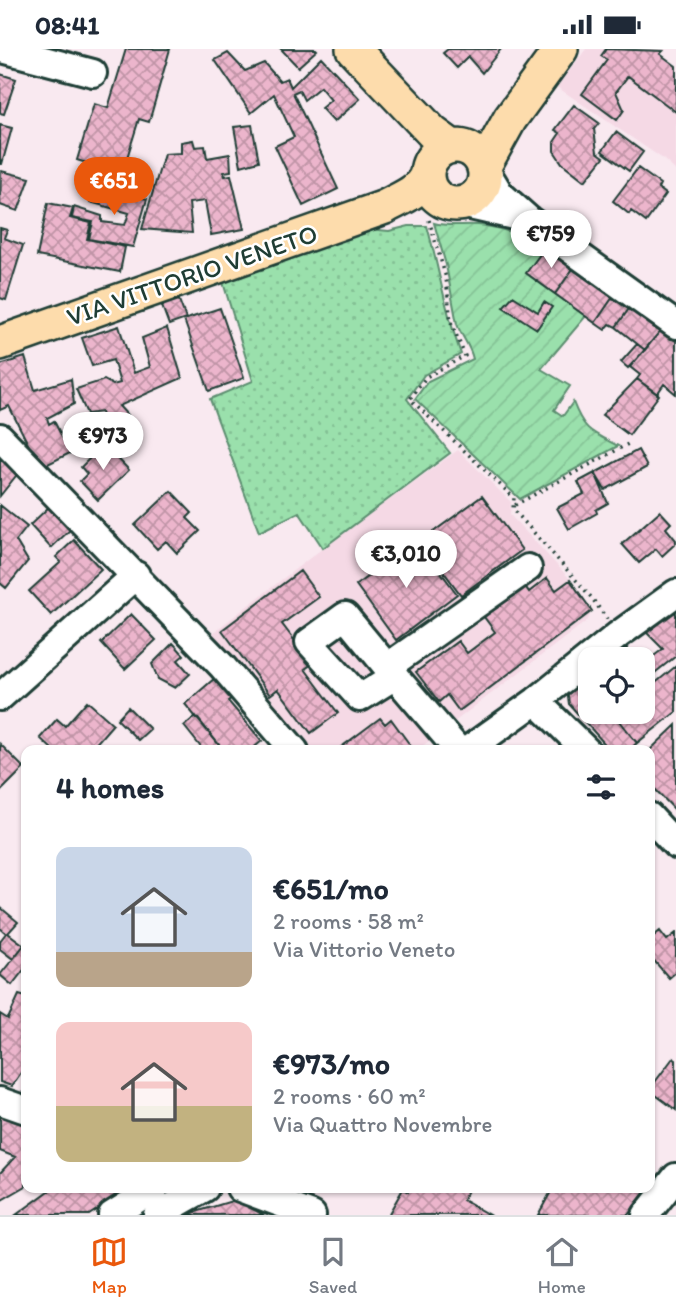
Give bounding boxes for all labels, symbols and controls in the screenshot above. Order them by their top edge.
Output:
text: 08:41 [35,9,99,41]
pin: €651 [73,157,155,217]
text: €651 [90,166,138,194]
pin: €759 [510,211,592,270]
street label: VIA VITTORIO VENETO [62,217,322,333]
text: €759 [527,219,575,247]
pin: €973 [62,413,144,472]
text: €973 [78,421,128,449]
pin: €3,010 [349,531,463,590]
text: €3,010 [371,539,441,567]
map controls [578,647,655,724]
button: locate [578,647,655,724]
icon: filters [582,768,620,806]
text: 4 homes [56,769,164,806]
text: €651/mo [273,870,389,907]
icon: home [112,875,196,959]
text: 2 rooms · 58 m² [273,907,424,935]
text: Via Vittorio Veneto [273,935,455,963]
text: €973/mo [273,1045,390,1082]
icon: home [112,1050,196,1134]
text: 2 rooms · 60 m² [273,1082,426,1110]
text: Via Quattro Novembre [273,1110,492,1138]
tab: Map [90,1233,128,1298]
tab: Saved [309,1233,357,1298]
tab: Home [538,1233,586,1298]

